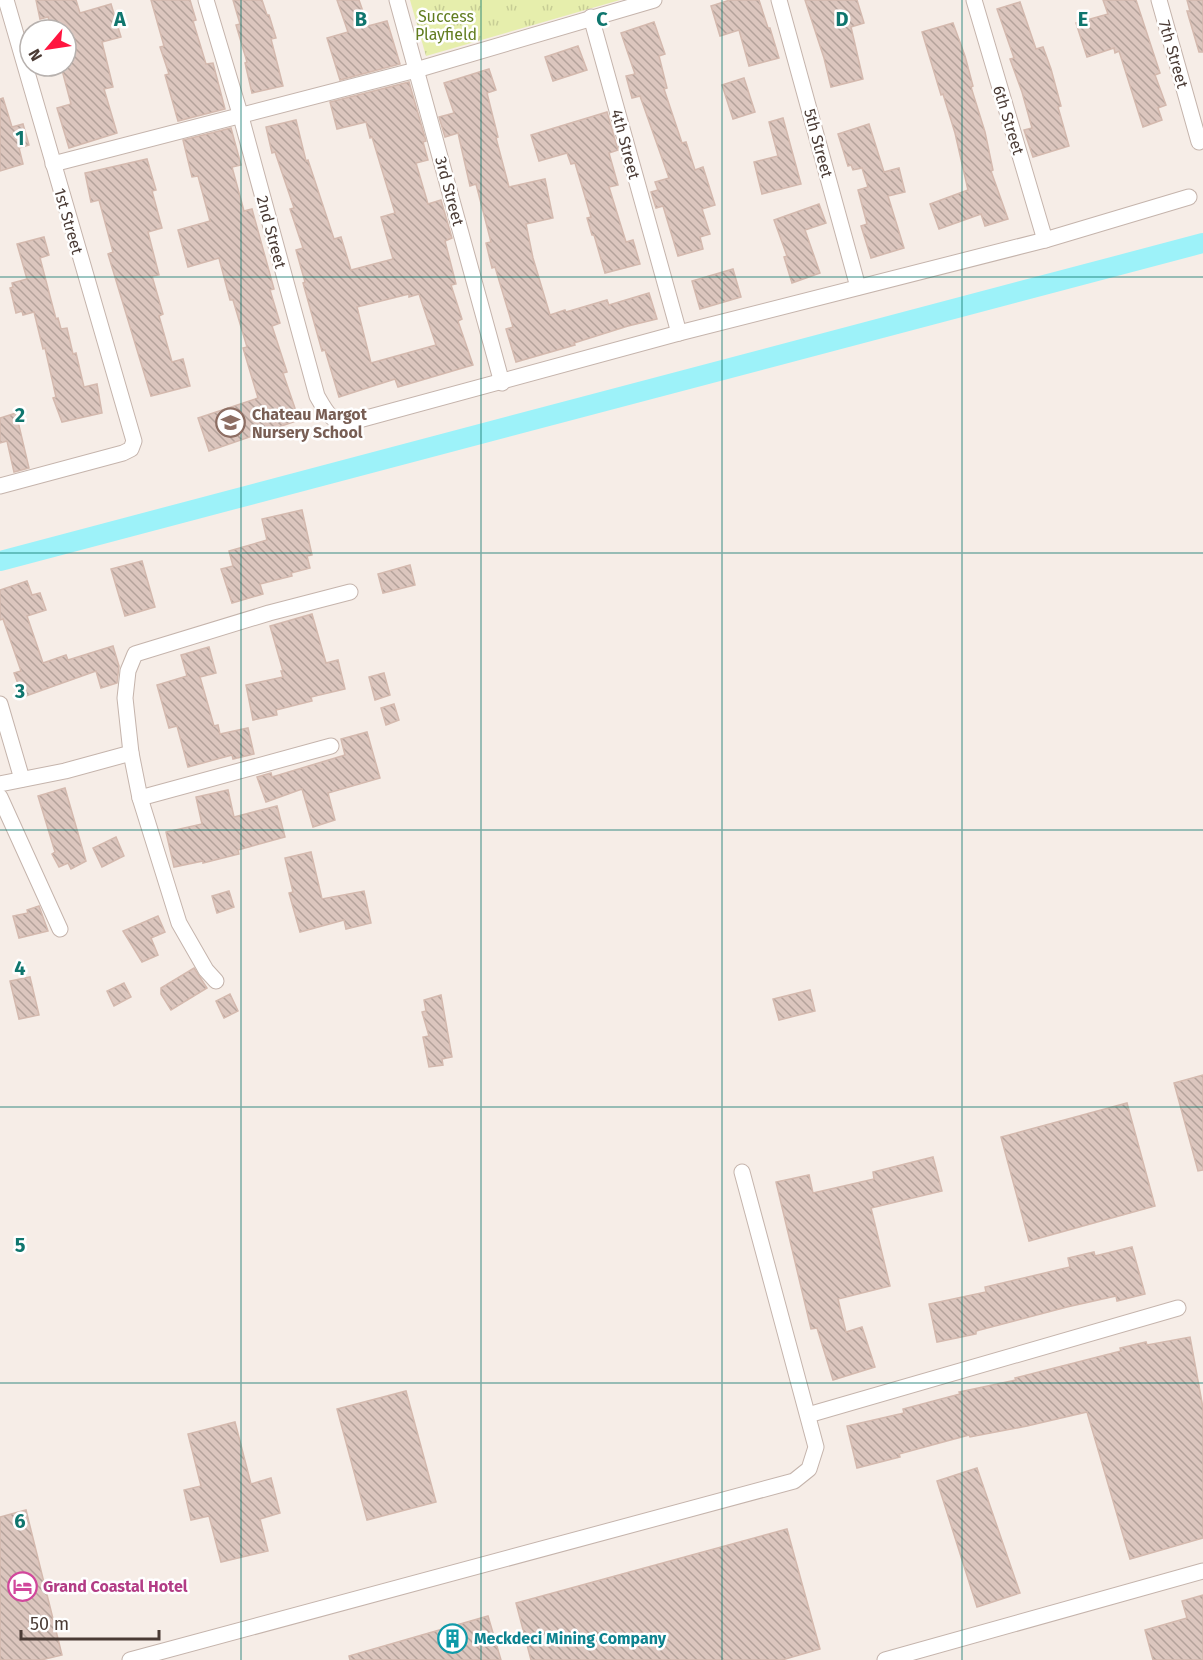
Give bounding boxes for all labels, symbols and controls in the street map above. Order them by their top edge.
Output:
text: A [113,7,127,31]
text: B [355,7,367,31]
park label: Success Playfield [415,7,477,44]
text: C [596,7,608,31]
text: D [835,7,849,31]
text: E [1078,7,1088,31]
north arrow [18,18,78,78]
street label: 7th Street [1155,18,1192,91]
text: N [24,46,46,64]
street label: 6th Street [989,83,1028,157]
street label: 4th Street [607,107,644,181]
street label: 5th Street [800,107,837,180]
text: 1 [15,126,25,150]
street label: 3rd Street [431,154,468,228]
street label: 1st Street [50,186,87,257]
street label: 2nd Street [253,194,290,271]
text: 2 [15,403,25,427]
place label: Chateau Margot Nursery School [252,405,368,442]
school or university icon: Chateau Margot Nursery School [215,407,247,439]
text: 3 [14,679,25,703]
text: 4 [14,956,26,980]
text: 5 [15,1233,26,1257]
text: 6 [14,1509,26,1533]
hotel icon: Grand Coastal Hotel [6,1570,38,1602]
place label: Grand Coastal Hotel [43,1577,188,1596]
scale bar [21,1603,159,1641]
text: 50 m [30,1613,69,1635]
building icon: Meckdeci Mining Company [437,1622,469,1654]
place label: Meckdeci Mining Company [474,1629,667,1648]

